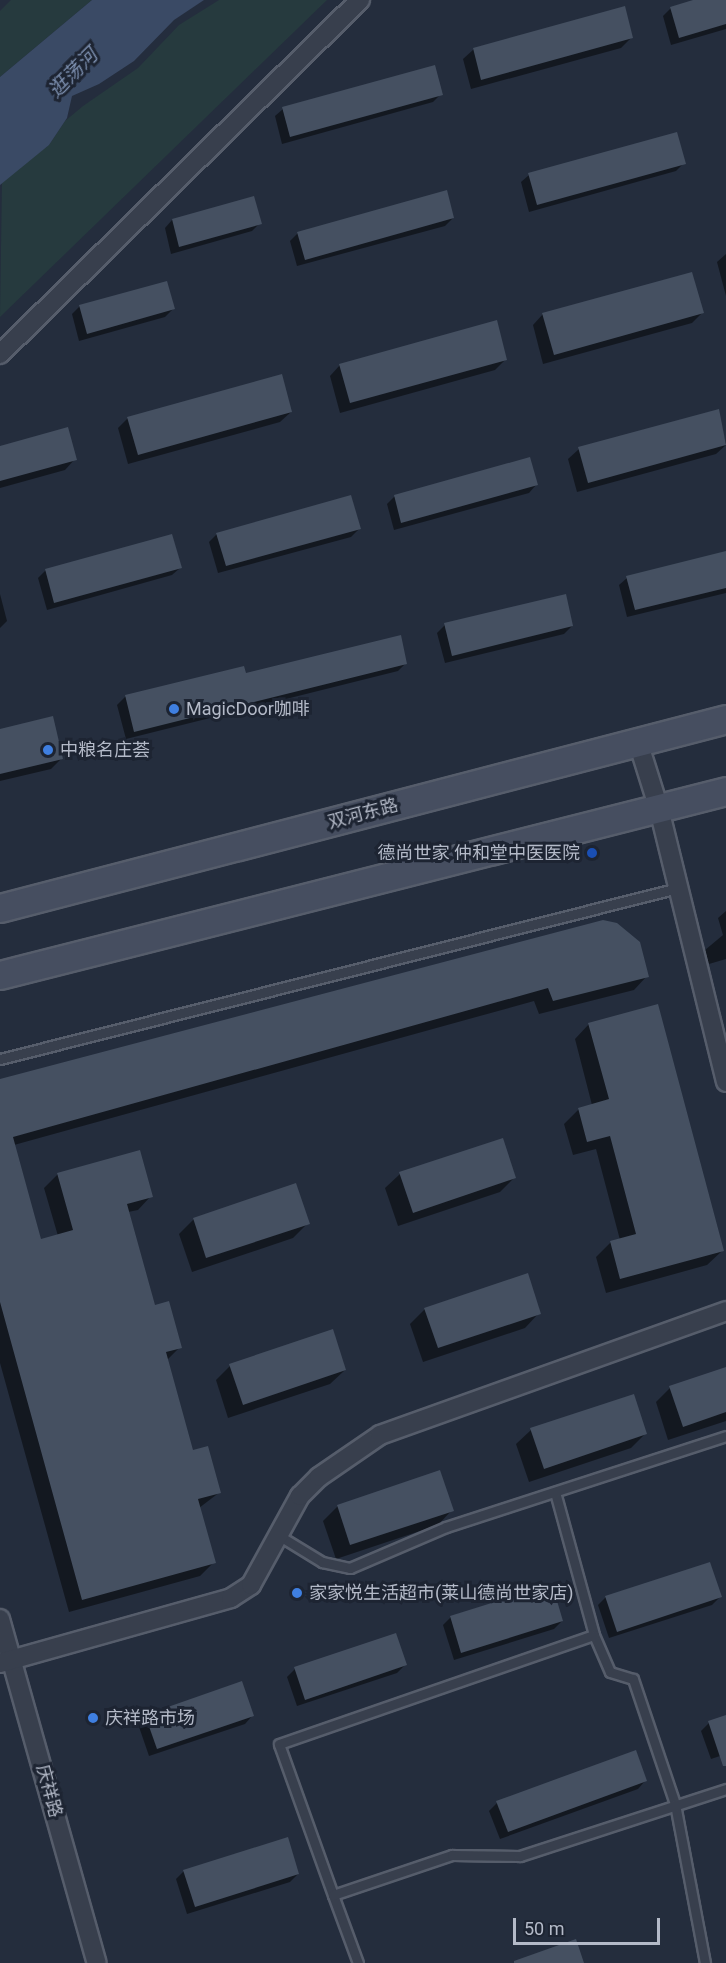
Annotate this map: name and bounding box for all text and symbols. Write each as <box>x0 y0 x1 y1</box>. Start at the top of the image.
water label: 逛荡河 <box>43 43 103 103</box>
place label: MagicDoor咖啡 <box>186 698 310 720</box>
marker: MagicDoor咖啡 <box>167 702 181 716</box>
place label: 中粮名庄荟 <box>60 739 150 761</box>
marker: 中粮名庄荟 <box>41 743 55 757</box>
street label: 双河东路 <box>325 794 401 834</box>
place label: 德尚世家 仲和堂中医医院 <box>378 842 580 864</box>
marker: 德尚世家 仲和堂中医医院 <box>585 846 599 860</box>
place label: 家家悦生活超市(莱山德尚世家店) <box>309 1582 573 1604</box>
marker: 家家悦生活超市(莱山德尚世家店) <box>290 1586 304 1600</box>
place label: 庆祥路市场 <box>105 1707 195 1729</box>
marker: 庆祥路市场 <box>86 1711 100 1725</box>
street label: 庆祥路 <box>32 1762 66 1820</box>
scale bar <box>516 1906 663 1944</box>
text: 50 m <box>524 1918 564 1939</box>

